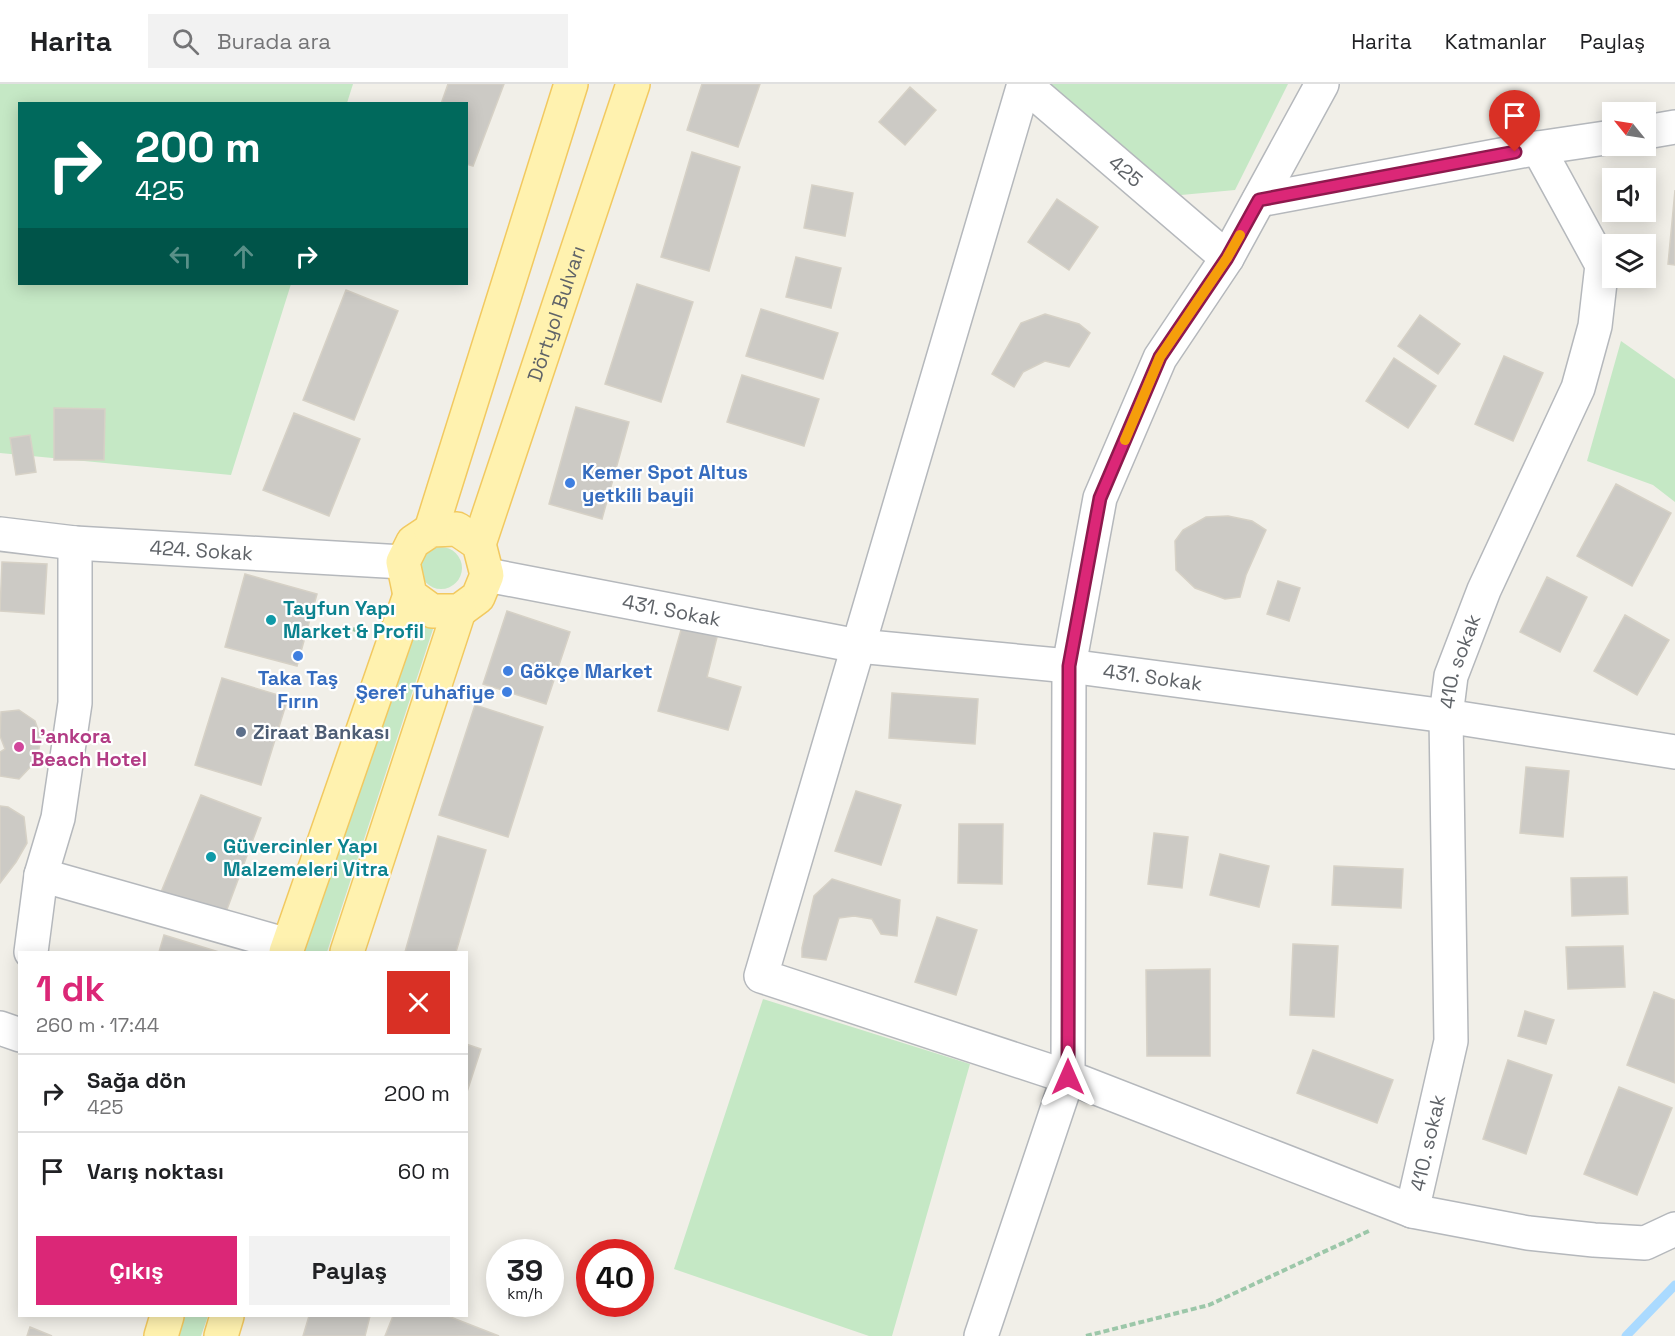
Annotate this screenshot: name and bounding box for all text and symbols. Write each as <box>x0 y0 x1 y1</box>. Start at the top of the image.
search box <box>148 14 568 68</box>
text: Harita <box>30 23 112 59</box>
icon: search <box>169 25 202 58</box>
text: Burada ara <box>217 27 331 55</box>
text: Harita <box>1351 28 1412 55</box>
text: Katmanlar <box>1445 28 1547 55</box>
text: Paylaş <box>1580 28 1645 55</box>
pin <box>1489 90 1540 152</box>
icon: arrive <box>1498 99 1531 132</box>
north arrow <box>1602 102 1656 156</box>
map controls <box>1602 102 1656 288</box>
text: 200 m <box>135 121 261 174</box>
icon: right <box>36 126 114 204</box>
street label: 425 <box>1103 149 1148 193</box>
button: sound <box>1602 168 1656 222</box>
text: 425 <box>135 173 184 208</box>
button: layers <box>1602 234 1656 288</box>
icon: left <box>164 240 197 273</box>
icon: ahead <box>227 240 260 273</box>
icon: right <box>290 240 323 273</box>
street label: Dörtyol Bulvarı <box>521 242 591 385</box>
place label: Kemer Spot Altus yetkili bayii <box>582 459 748 508</box>
marker: Kemer Spot Altus yetkili bayii <box>563 476 577 490</box>
street label: 424. Sokak <box>149 534 254 566</box>
street label: 431. Sokak <box>620 588 723 633</box>
place label: Tayfun Yapı Market & Profil <box>283 595 424 644</box>
street label: 410. sokak <box>1434 610 1487 710</box>
marker: Tayfun Yapı Market & Profil <box>264 613 278 627</box>
marker: Taka Taş Fırın <box>291 649 305 663</box>
place label: Gökçe Market <box>520 658 653 684</box>
street label: 431. Sokak <box>1101 658 1204 697</box>
marker: Gökçe Market <box>501 664 515 678</box>
place label: Taka Taş Fırın <box>258 665 338 714</box>
place label: Şeref Tuhafiye <box>356 679 495 705</box>
marker: Şeref Tuhafiye <box>500 685 514 699</box>
place label: Ziraat Bankası <box>253 719 390 745</box>
place label: L'ankora Beach Hotel <box>31 723 147 772</box>
marker: Ziraat Bankası <box>234 725 248 739</box>
marker: L'ankora Beach Hotel <box>12 740 26 754</box>
place label: Güvercinler Yapı Malzemeleri Vitra <box>223 833 389 882</box>
marker: Güvercinler Yapı Malzemeleri Vitra <box>204 850 218 864</box>
text: 1 dk <box>36 966 105 1012</box>
button: close <box>387 971 450 1034</box>
text: 260 m · 17:44 <box>36 1012 159 1038</box>
position arrow <box>1036 1045 1100 1109</box>
text: Sağa dön <box>87 1066 186 1094</box>
icon: right <box>36 1077 69 1110</box>
text: 200 m <box>384 1079 450 1107</box>
street label: 410. sokak <box>1404 1092 1451 1194</box>
text: 425 <box>87 1094 124 1120</box>
icon: arrive <box>36 1155 69 1188</box>
text: Varış noktası <box>87 1157 224 1185</box>
text: 60 m <box>398 1157 450 1185</box>
button: Çıkış <box>36 1236 237 1305</box>
button: Paylaş <box>249 1236 450 1305</box>
speed limit sign: 40 <box>576 1239 654 1317</box>
text: 39 <box>507 1251 543 1290</box>
text: km/h <box>507 1284 543 1303</box>

